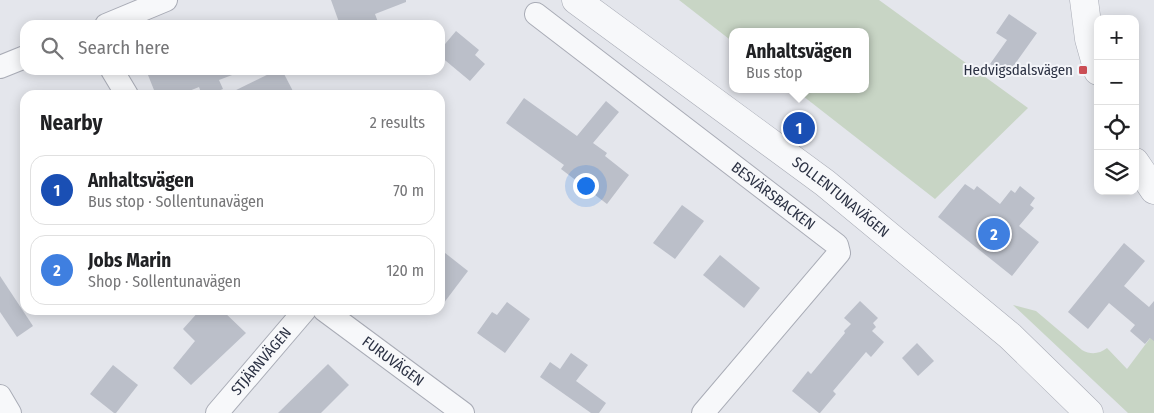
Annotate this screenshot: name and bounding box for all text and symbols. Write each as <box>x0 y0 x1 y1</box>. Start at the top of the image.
map controls <box>1094 15 1139 195</box>
button: + <box>1094 15 1139 60</box>
search box <box>20 20 445 75</box>
popup <box>729 28 869 93</box>
icon: search <box>38 34 66 62</box>
text: Search here <box>78 36 170 59</box>
text: Anhaltsvägen <box>746 40 852 63</box>
button: − <box>1094 60 1139 105</box>
place label: Hedvigsdalsvägen <box>963 61 1073 79</box>
text: Bus stop <box>746 63 803 82</box>
marker: Hedvigsdalsvägen <box>1077 64 1089 76</box>
button: locate <box>1094 105 1139 150</box>
pin: 1 <box>783 109 815 147</box>
text: Nearby <box>40 110 102 136</box>
text: 2 results <box>370 113 425 132</box>
button: layers <box>1094 150 1139 195</box>
street label: SOLLENTUNAVÄGEN <box>789 153 893 241</box>
street label: BESVÄRSBACKEN <box>728 158 819 234</box>
text: Anhaltsvägen <box>88 169 194 192</box>
your location <box>573 173 599 199</box>
text: 1 <box>54 181 60 200</box>
text: 70 m <box>393 181 424 200</box>
text: Bus stop · Sollentunavägen <box>88 192 264 211</box>
pin: 2 <box>978 215 1010 253</box>
text: Jobs Marin <box>88 249 171 272</box>
text: 2 <box>53 261 61 280</box>
text: 120 m <box>386 261 424 280</box>
text: Shop · Sollentunavägen <box>88 272 241 291</box>
street label: STJÄRNVÄGEN <box>227 324 295 399</box>
street label: FURUVÄGEN <box>359 332 427 390</box>

